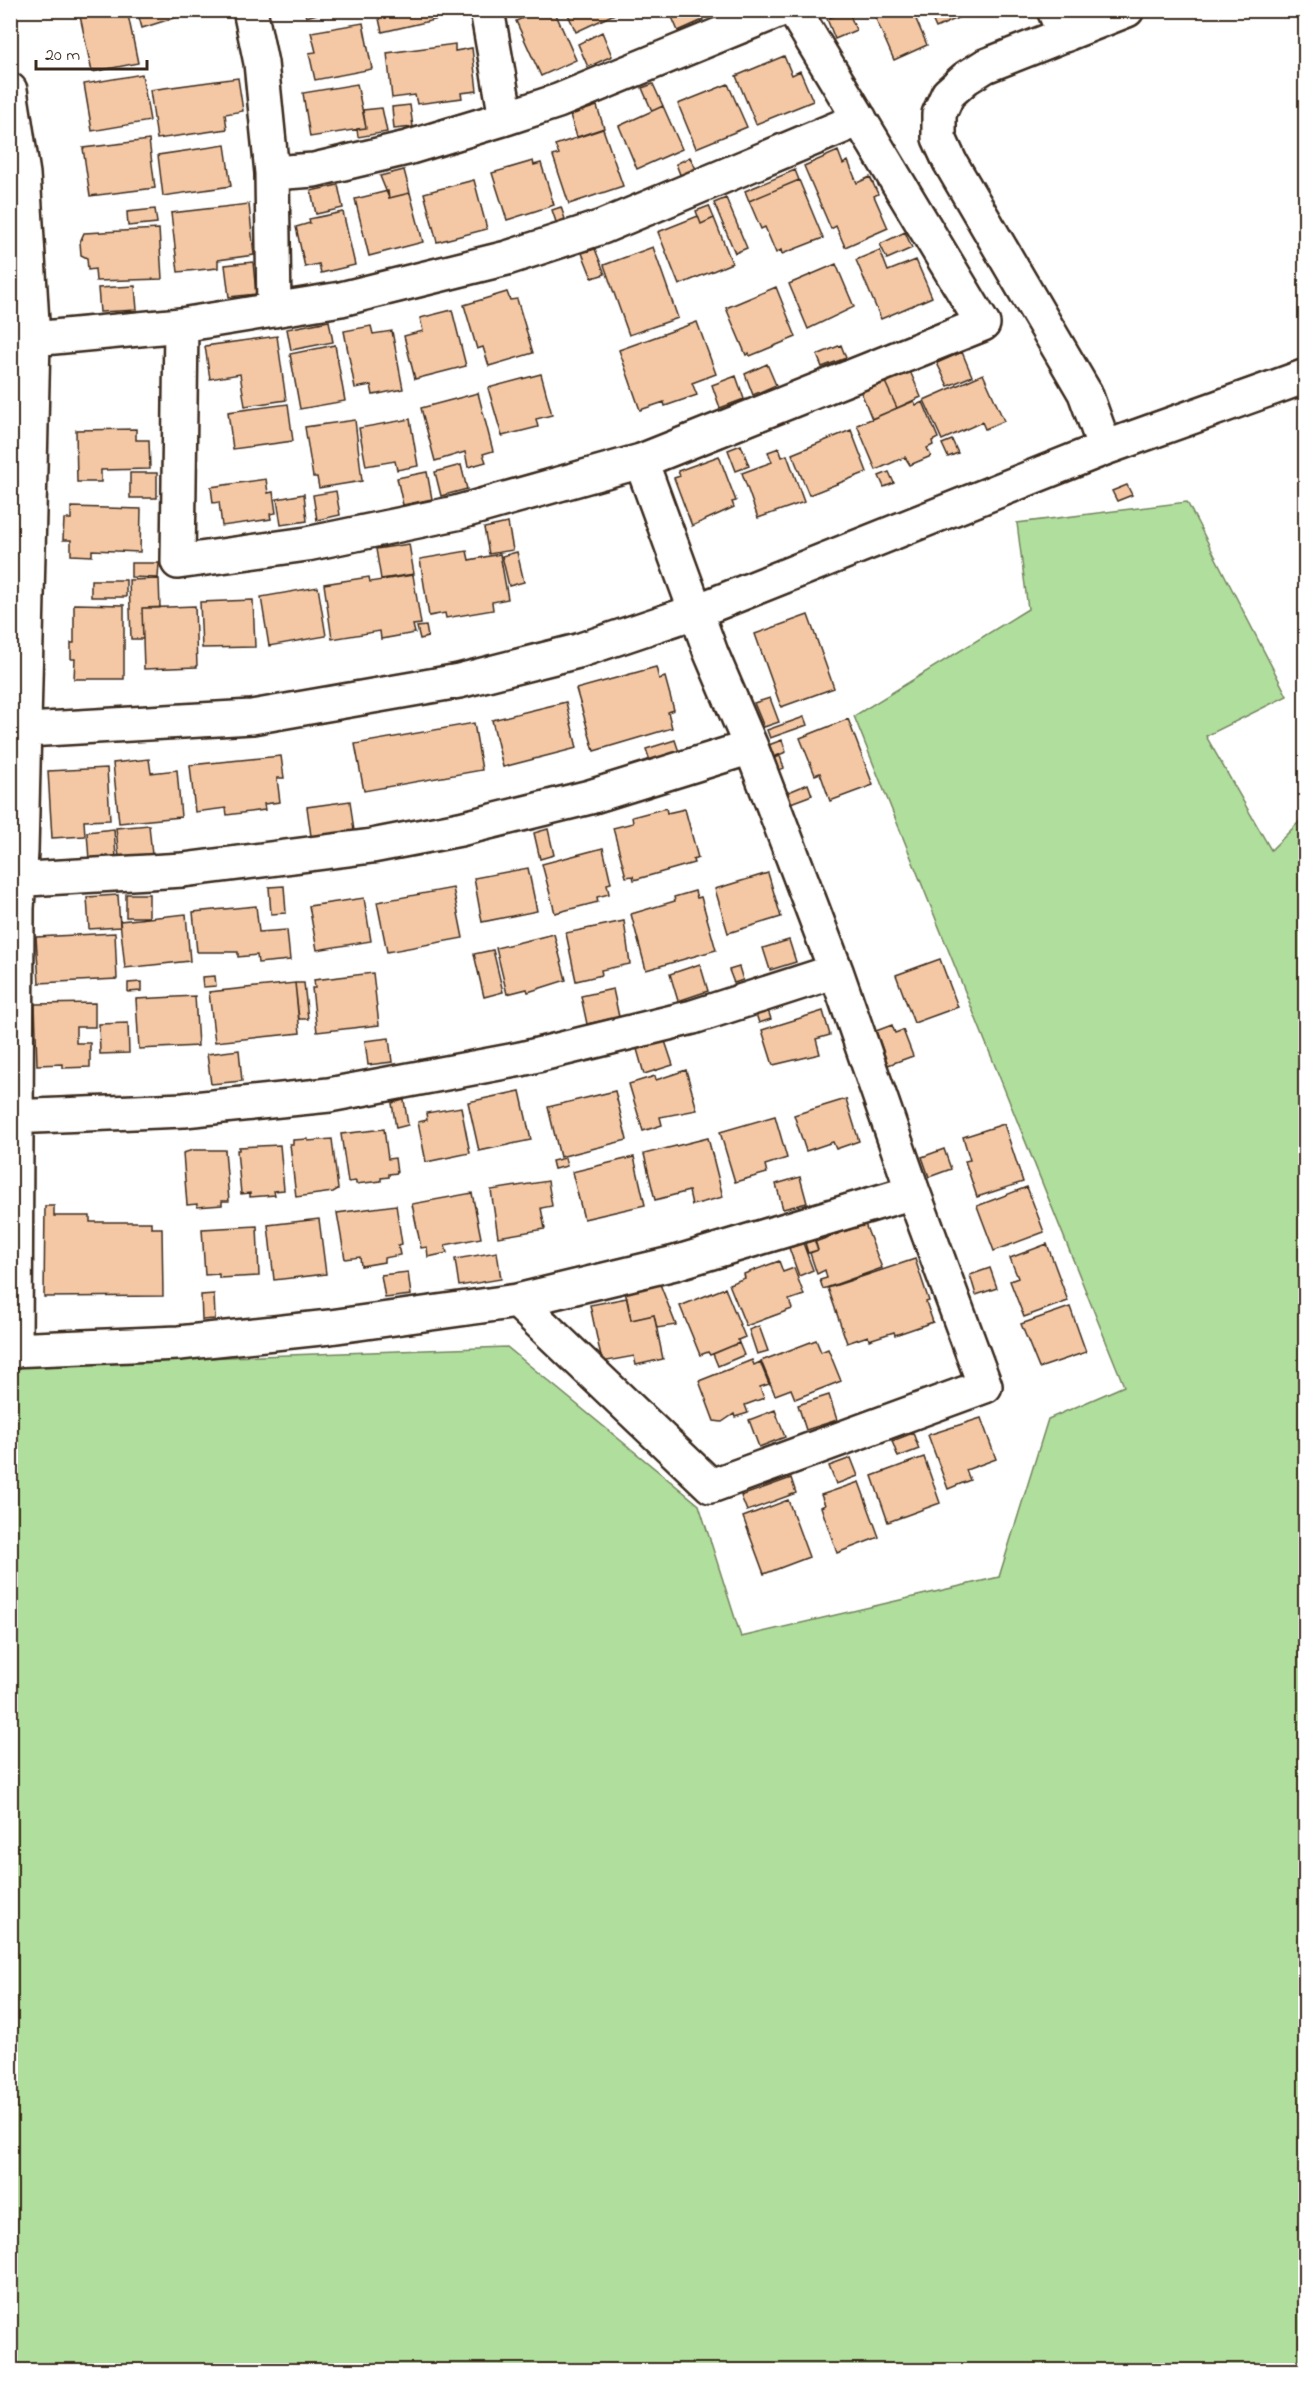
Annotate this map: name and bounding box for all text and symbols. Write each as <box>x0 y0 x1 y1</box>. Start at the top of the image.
scale bar <box>36 33 147 71</box>
text: 20 m <box>45 43 80 69</box>

